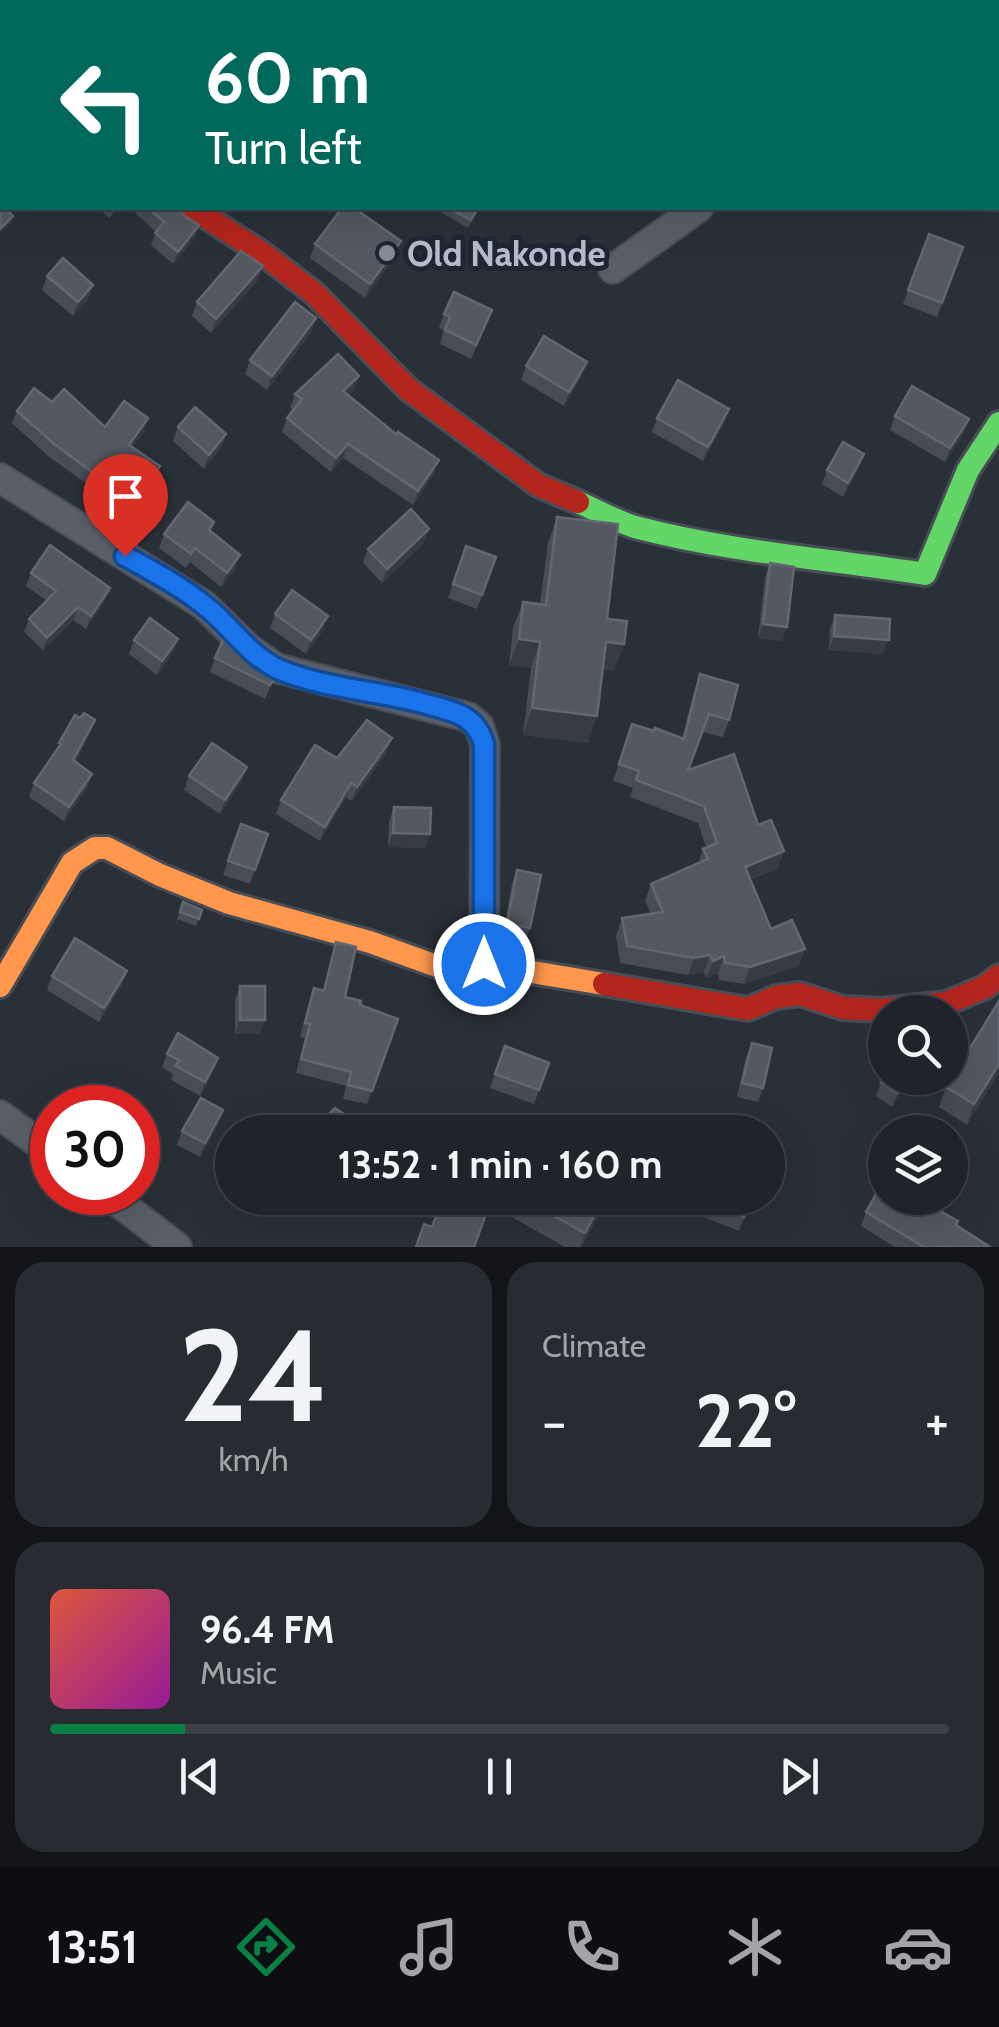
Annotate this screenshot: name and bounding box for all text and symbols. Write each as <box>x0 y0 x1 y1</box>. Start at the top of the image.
text: 60 m <box>205 35 370 121</box>
icon: left <box>40 40 170 170</box>
text: Turn left <box>205 121 362 175</box>
place label: Old Nakonde <box>407 232 606 275</box>
marker: Old Nakonde <box>376 242 398 264</box>
pin <box>83 454 168 557</box>
icon: arrive <box>98 469 153 524</box>
position arrow <box>432 912 536 1016</box>
map controls <box>868 995 968 1215</box>
button: search <box>868 995 968 1095</box>
speed limit sign: 30 <box>30 1085 160 1215</box>
button: layers <box>868 1115 968 1215</box>
text: 13:52 · 1 min · 160 m <box>338 1141 662 1188</box>
text: 24 <box>179 1296 328 1454</box>
text: Climate <box>542 1326 646 1365</box>
text: 22° <box>695 1375 796 1466</box>
text: − <box>542 1388 566 1455</box>
text: + <box>925 1388 949 1455</box>
text: km/h <box>218 1440 289 1479</box>
text: 96.4 FM <box>200 1606 334 1653</box>
text: Music <box>200 1653 277 1692</box>
icon: previous <box>172 1749 227 1804</box>
icon: pause <box>472 1749 527 1804</box>
icon: next <box>772 1749 827 1804</box>
icon: directions <box>231 1912 301 1982</box>
icon: music <box>394 1912 464 1982</box>
icon: phone <box>557 1912 627 1982</box>
icon: climate <box>720 1912 790 1982</box>
icon: car <box>883 1912 953 1982</box>
text: 13:51 <box>46 1920 138 1974</box>

